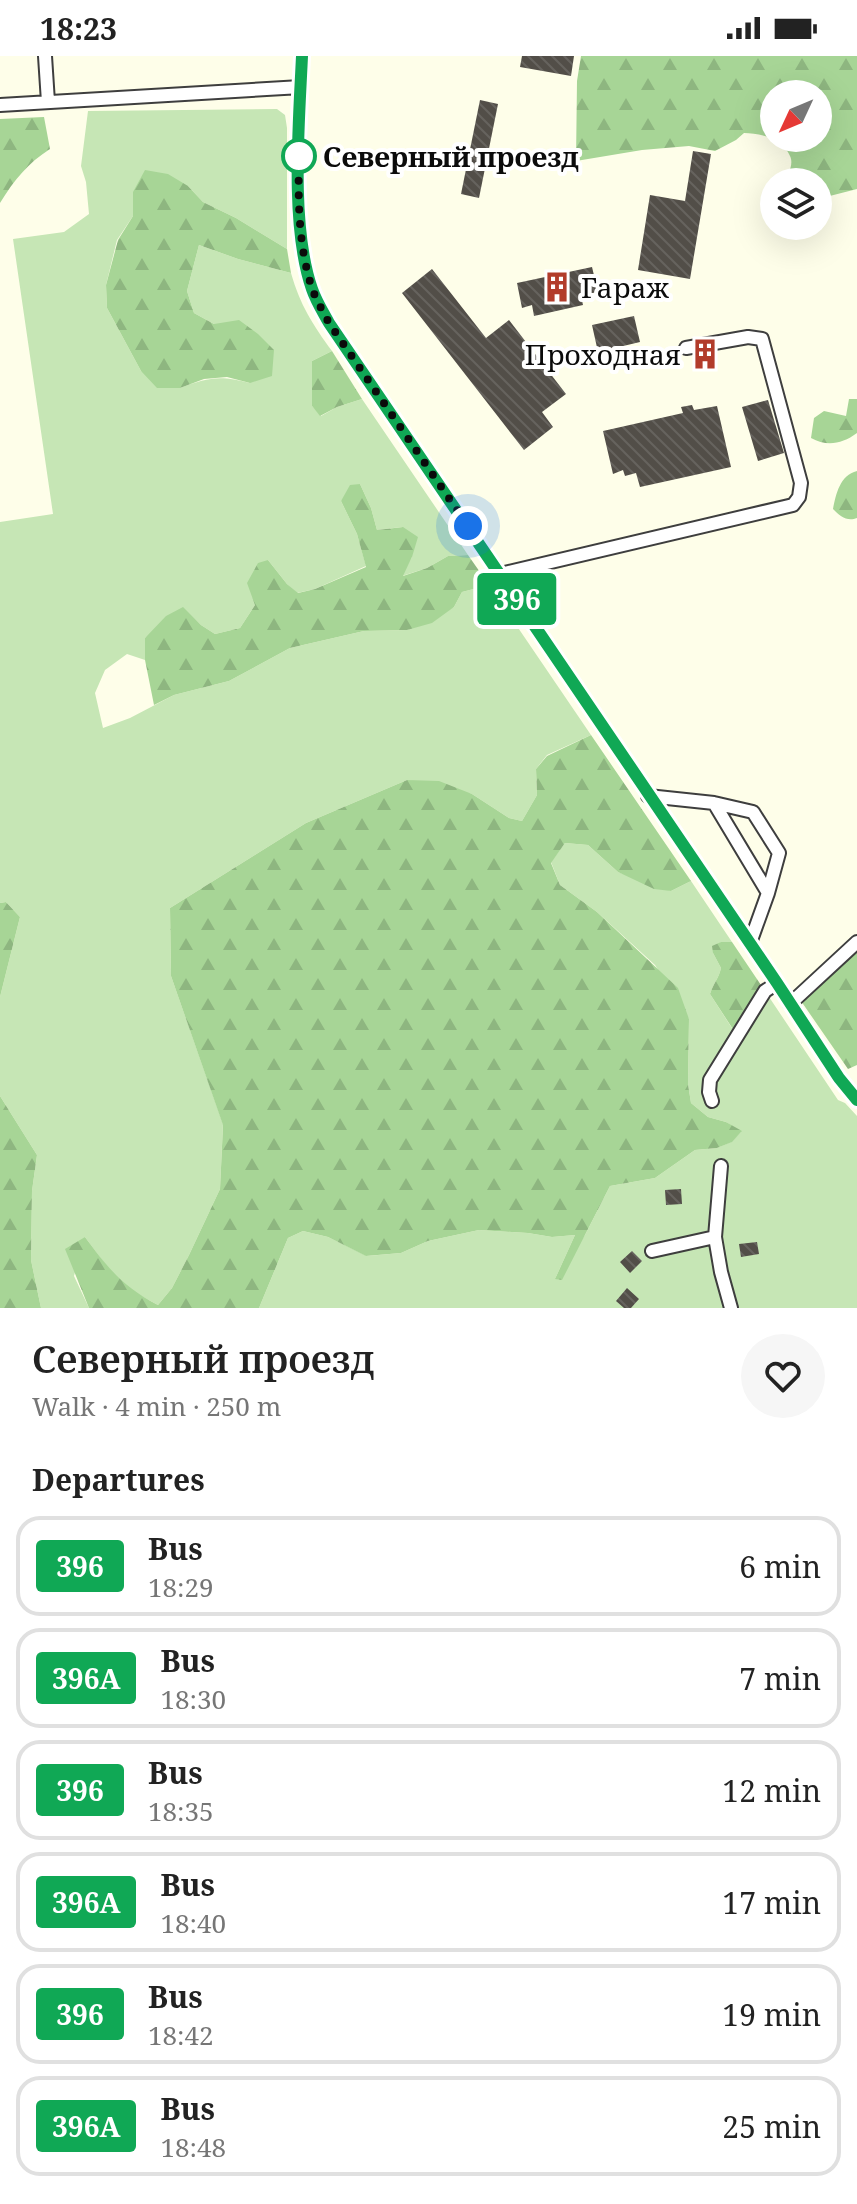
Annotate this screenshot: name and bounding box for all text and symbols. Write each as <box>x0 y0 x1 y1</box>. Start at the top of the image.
text: 18:23 <box>40 8 117 49</box>
north arrow <box>760 80 832 152</box>
map controls <box>760 80 832 240</box>
place label: Северный проезд <box>323 137 579 175</box>
marker: Северный проезд <box>282 139 316 173</box>
button: layers <box>760 168 832 240</box>
place label: Гараж <box>581 268 670 306</box>
building icon: Гараж <box>540 270 574 304</box>
place label: Проходная <box>525 335 681 373</box>
building icon: Проходная <box>688 337 722 371</box>
your location <box>448 506 488 546</box>
line badge: 396 <box>471 573 563 625</box>
text: 396 <box>493 580 541 618</box>
text: Северный проезд <box>32 1332 374 1384</box>
button: heart <box>741 1334 825 1418</box>
text: Walk · 4 min · 250 m <box>32 1388 281 1424</box>
text: Departures <box>32 1459 205 1500</box>
text: Bus <box>148 1528 203 1569</box>
text: 6 min <box>739 1546 821 1587</box>
text: 396 <box>56 1547 104 1585</box>
text: 18:29 <box>148 1569 214 1605</box>
text: Bus <box>160 1640 215 1681</box>
text: 7 min <box>739 1658 821 1699</box>
text: 396А <box>52 1659 120 1697</box>
text: 18:30 <box>160 1681 226 1717</box>
text: Bus <box>148 1752 203 1793</box>
text: 12 min <box>722 1770 821 1811</box>
text: 396 <box>56 1771 104 1809</box>
text: 18:35 <box>148 1793 214 1829</box>
text: Bus <box>160 1864 215 1905</box>
text: 17 min <box>722 1882 821 1923</box>
text: 396А <box>52 1883 120 1921</box>
text: 18:40 <box>160 1905 226 1941</box>
text: Bus <box>148 1976 203 2017</box>
text: 19 min <box>722 1994 821 2035</box>
text: 396 <box>56 1995 104 2033</box>
text: 18:42 <box>148 2017 214 2053</box>
text: Bus <box>160 2088 215 2129</box>
text: 25 min <box>722 2106 821 2147</box>
text: 396А <box>52 2107 120 2145</box>
text: 18:48 <box>160 2129 226 2165</box>

